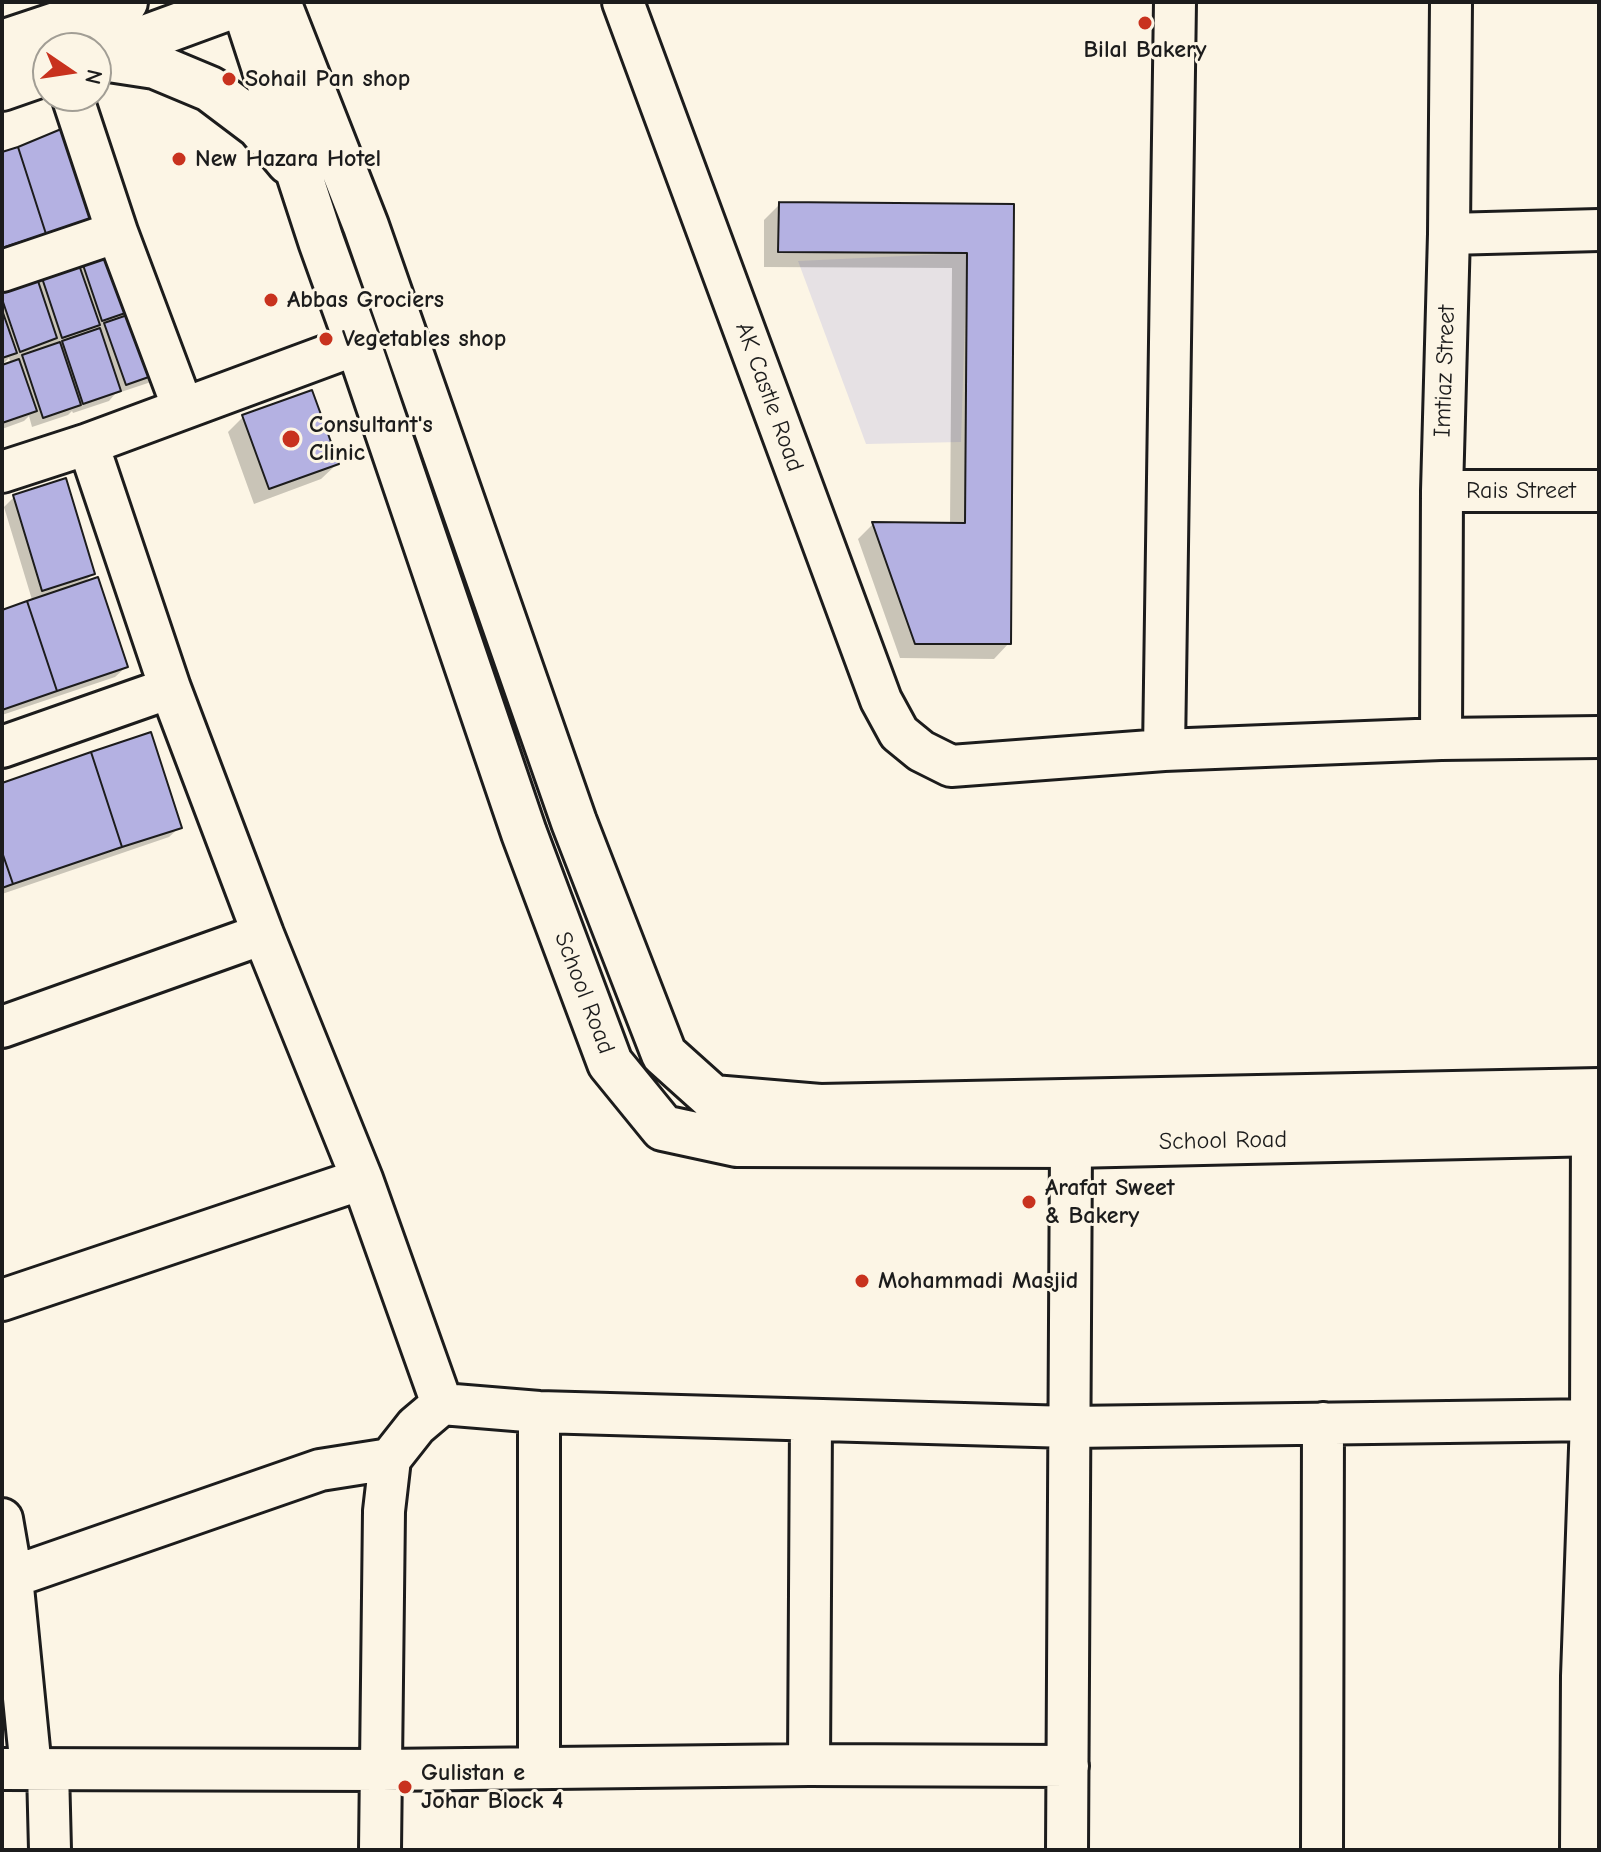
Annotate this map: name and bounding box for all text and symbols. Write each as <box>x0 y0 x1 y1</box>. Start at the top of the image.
marker: Bilal Bakery <box>1136 14 1154 32</box>
north arrow <box>32 32 112 112</box>
place label: Bilal Bakery <box>1083 36 1207 64</box>
place label: Sohail Pan shop <box>245 65 410 93</box>
text: N <box>79 67 108 87</box>
marker: Sohail Pan shop <box>220 70 238 88</box>
place label: New Hazara Hotel <box>195 145 381 173</box>
marker: New Hazara Hotel <box>170 150 188 168</box>
place label: Abbas Grociers <box>287 286 444 314</box>
marker: Abbas Grociers <box>262 291 280 309</box>
street label: Imtiaz Street <box>1428 304 1462 438</box>
street label: AK Castle Road <box>729 319 809 475</box>
place label: Vegetables shop <box>342 325 506 353</box>
marker: Vegetables shop <box>317 330 335 348</box>
place label: Consultant's Clinic <box>309 411 433 467</box>
marker: Consultant's Clinic <box>280 428 302 450</box>
street label: Rais Street <box>1466 477 1576 505</box>
street label: School Road <box>548 928 620 1058</box>
street label: School Road <box>1159 1125 1287 1157</box>
place label: Arafat Sweet & Bakery <box>1045 1174 1175 1230</box>
marker: Arafat Sweet & Bakery <box>1020 1193 1038 1211</box>
place label: Mohammadi Masjid <box>878 1267 1078 1295</box>
marker: Mohammadi Masjid <box>853 1272 871 1290</box>
place label: Gulistan e Johar Block 4 <box>421 1759 563 1815</box>
marker: Gulistan e Johar Block 4 <box>396 1778 414 1796</box>

